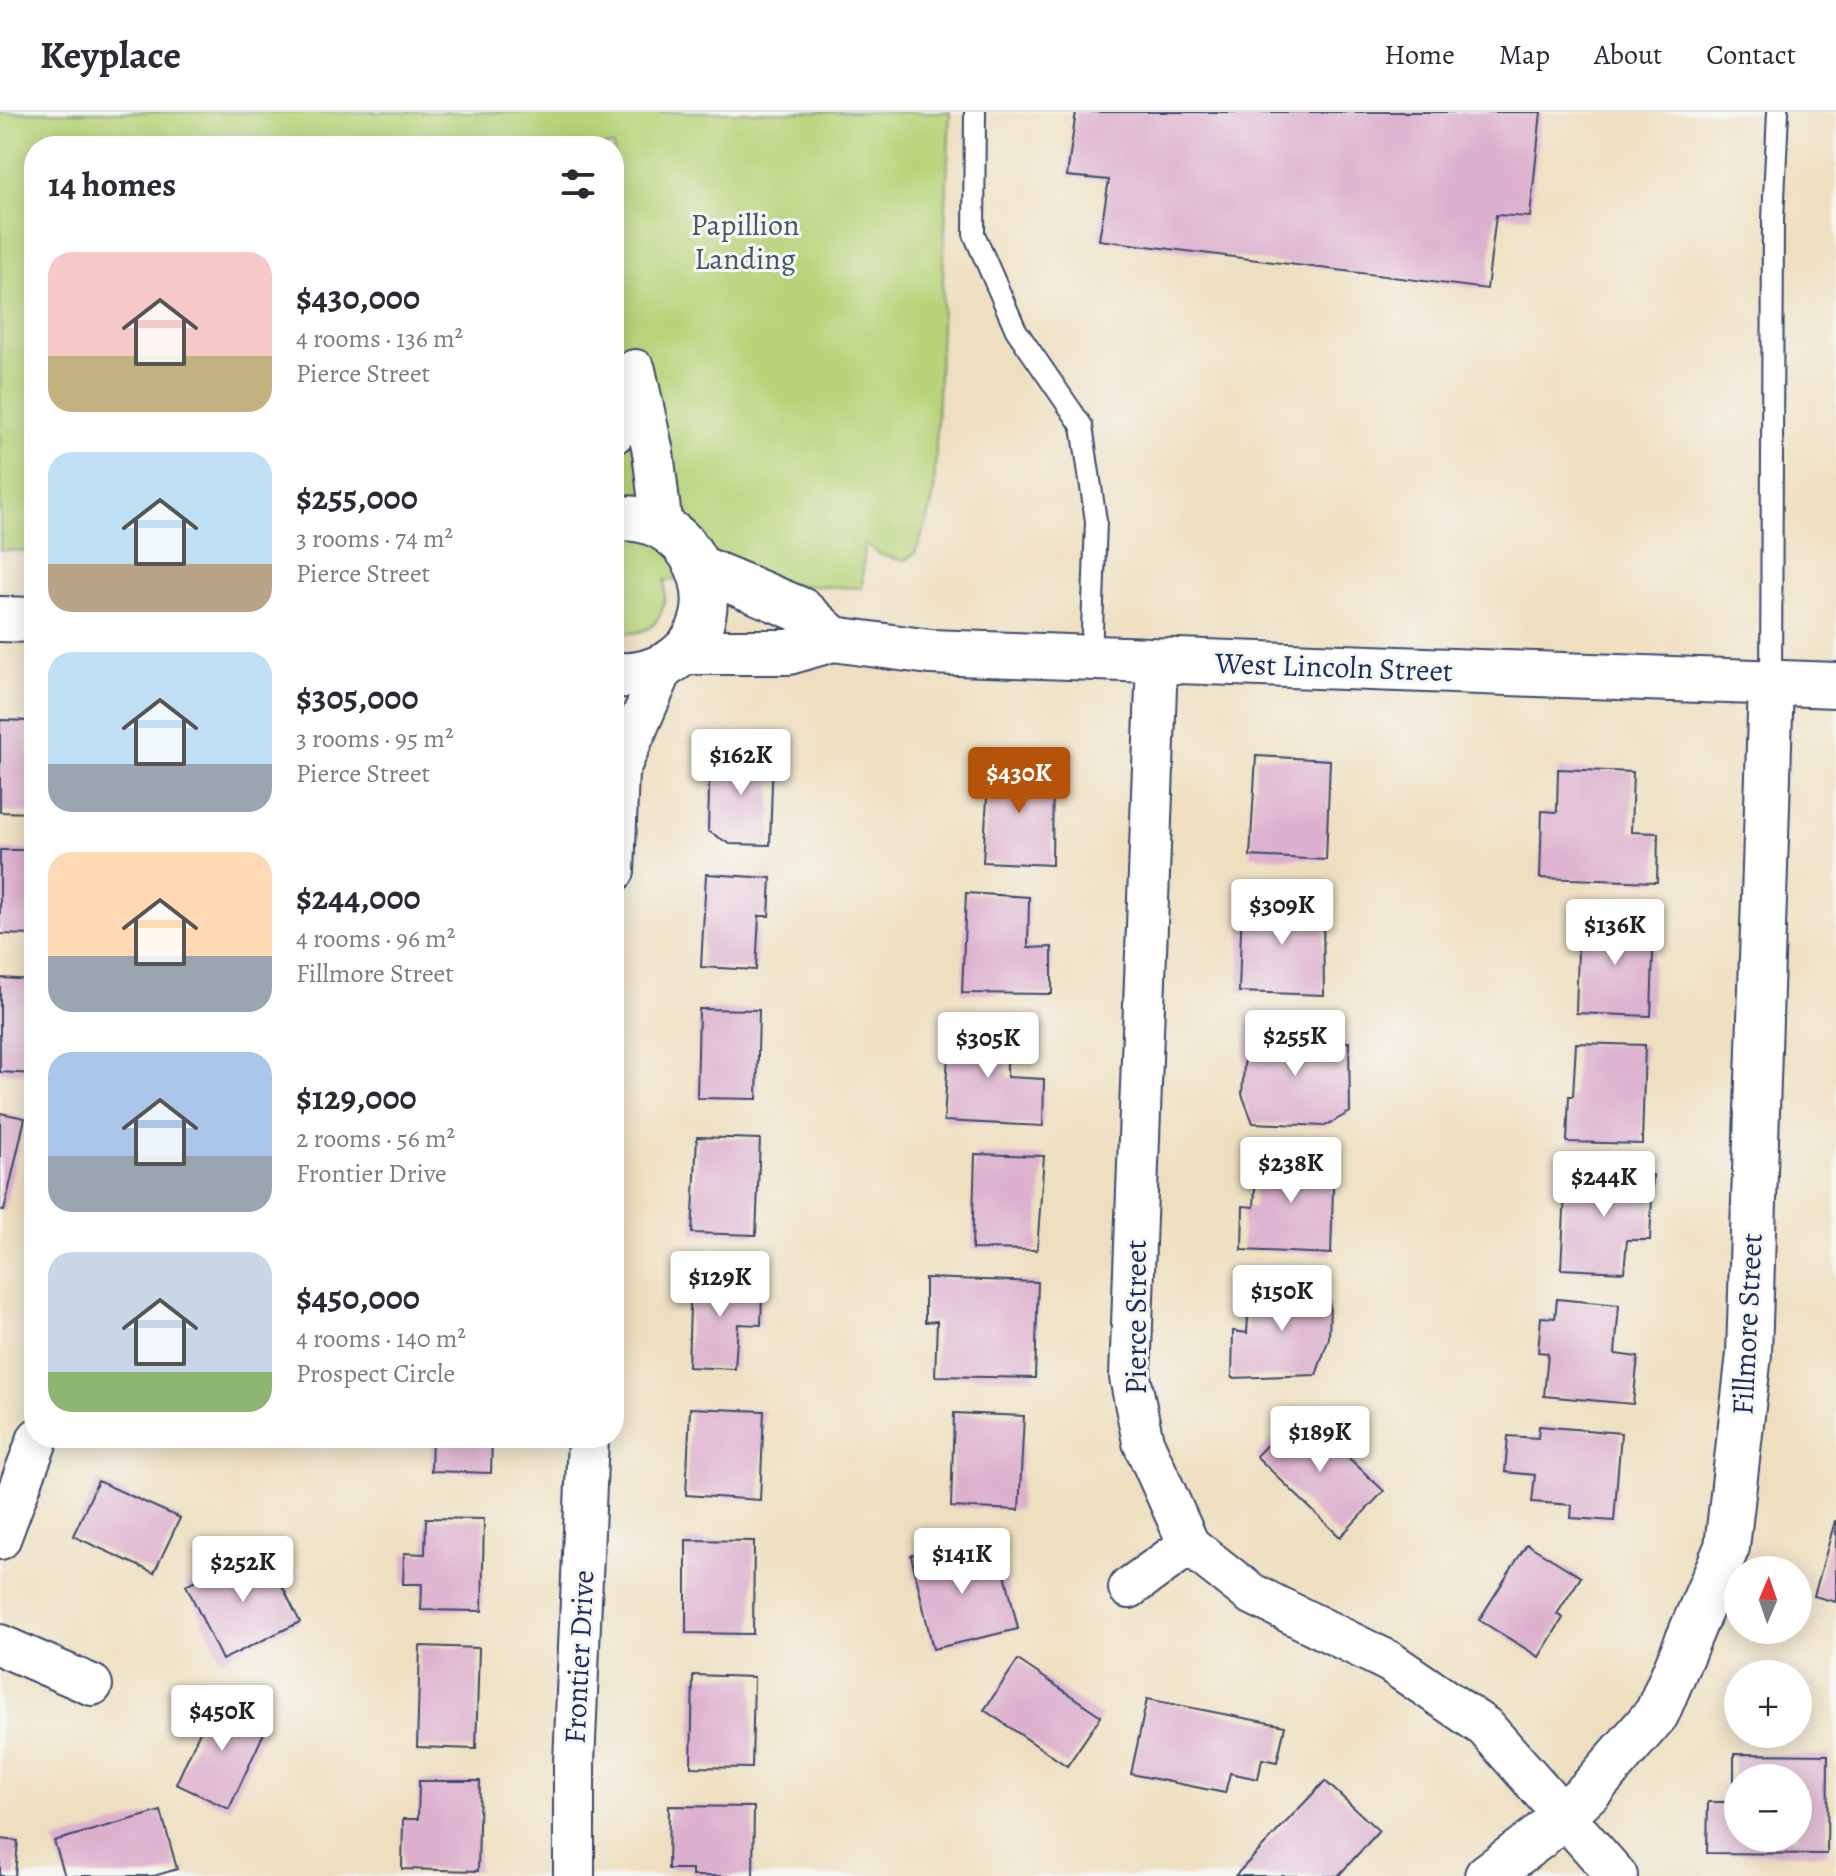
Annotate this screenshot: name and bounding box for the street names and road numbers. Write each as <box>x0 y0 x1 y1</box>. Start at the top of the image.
street label: West Lincoln Street <box>1213 643 1454 691</box>
street label: Fillmore Street <box>1722 1232 1772 1416</box>
street label: Pierce Street <box>1116 1240 1156 1394</box>
street label: Frontier Drive <box>554 1569 604 1745</box>

